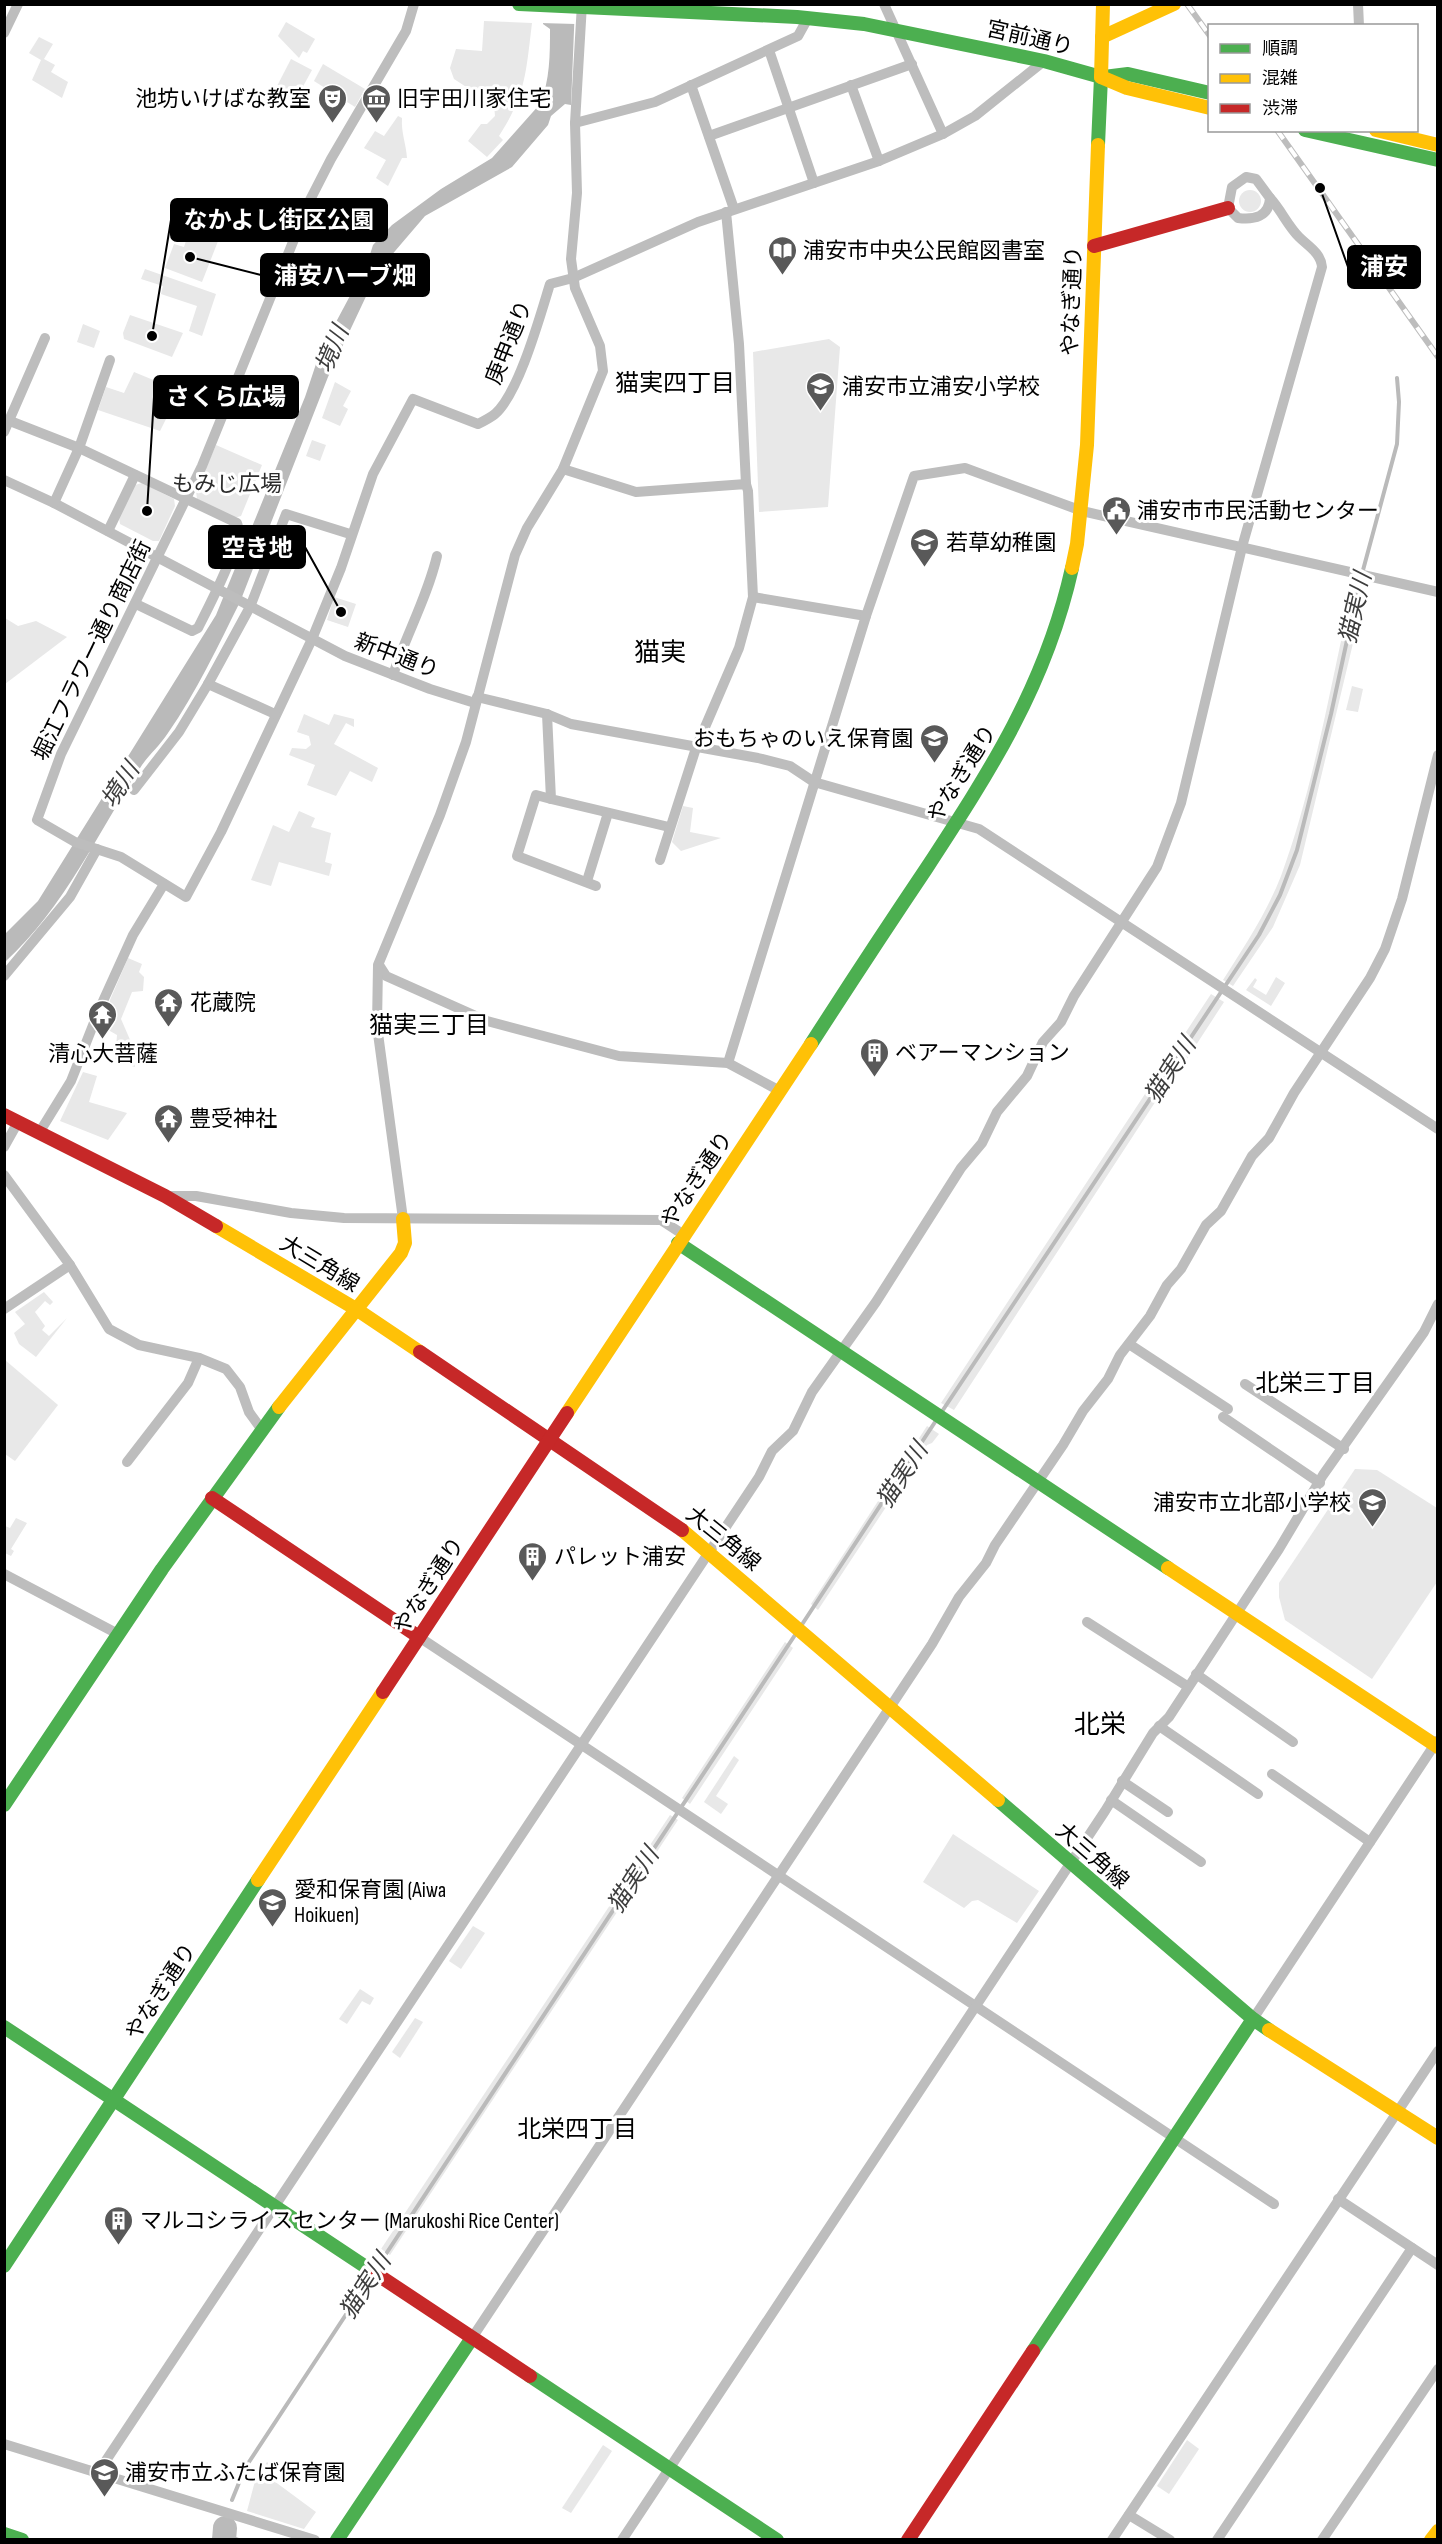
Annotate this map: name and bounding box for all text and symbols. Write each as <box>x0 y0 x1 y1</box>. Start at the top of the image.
street label: 宮前通り <box>984 15 1076 62</box>
legend <box>1208 24 1418 132</box>
text: 順調 <box>1262 38 1298 59</box>
text: 混雑 <box>1262 68 1298 89</box>
theatre icon: 池坊いけばな教室 <box>316 82 348 124</box>
museum icon: 旧宇田川家住宅 <box>360 82 392 124</box>
place label: 池坊いけばな教室 <box>135 86 311 113</box>
place label: 旧宇田川家住宅 <box>397 86 551 113</box>
text: 渋滞 <box>1262 98 1298 119</box>
callout: なかよし街区公園 <box>171 199 387 241</box>
text: なかよし街区公園 <box>184 206 374 235</box>
library icon: 浦安市中央公民館図書室 <box>766 234 798 276</box>
place label: 浦安市中央公民館図書室 <box>803 238 1045 265</box>
street label: やなぎ通り <box>1057 246 1088 356</box>
callout: 浦安 <box>1348 246 1420 288</box>
text: 浦安 <box>1360 253 1408 282</box>
callout: 浦安ハーブ畑 <box>261 254 429 296</box>
text: 浦安ハーブ畑 <box>274 262 416 291</box>
street label: 庚申通り <box>480 297 538 388</box>
water label: 境川 <box>310 319 356 377</box>
district label: 猫実四丁目 <box>615 369 735 398</box>
school or university icon: 浦安市立浦安小学校 <box>805 370 837 412</box>
place label: 浦安市立浦安小学校 <box>842 374 1040 401</box>
callout: さくら広場 <box>154 376 298 418</box>
text: さくら広場 <box>166 383 286 412</box>
park label: もみじ広場 <box>172 471 282 498</box>
public building icon: 浦安市市民活動センター <box>1100 494 1132 536</box>
place label: 浦安市市民活動センター <box>1137 498 1379 525</box>
callout: 空き地 <box>209 526 305 568</box>
school or university icon: 若草幼稚園 <box>909 526 941 568</box>
place label: 若草幼稚園 <box>946 530 1056 557</box>
text: 空き地 <box>221 534 293 563</box>
street label: 堀江フラワー通り商店街 <box>27 536 158 765</box>
water label: 猫実川 <box>1333 567 1378 646</box>
street label: 新中通り <box>351 628 442 685</box>
district label: 猫実 <box>634 638 686 669</box>
street label: やなぎ通り <box>922 720 1003 828</box>
school or university icon: おもちゃのいえ保育園 <box>918 722 950 764</box>
place label: おもちゃのいえ保育園 <box>693 726 913 753</box>
water label: 境川 <box>95 755 147 813</box>
temple icon: 花蔵院 <box>153 986 185 1028</box>
place label: 花蔵院 <box>190 990 256 1017</box>
temple icon: 清心大菩薩 <box>87 998 119 1040</box>
district label: 猫実三丁目 <box>369 1011 489 1040</box>
water label: 猫実川 <box>1139 1030 1204 1108</box>
building icon: ベアーマンション <box>858 1036 890 1078</box>
place label: ベアーマンション <box>895 1040 1070 1067</box>
place label: 清心大菩薩 <box>48 1041 158 1068</box>
temple icon: 豊受神社 <box>152 1102 184 1144</box>
place label: 豊受神社 <box>189 1106 277 1133</box>
street label: やなぎ通り <box>655 1127 739 1233</box>
street label: 大三角線 <box>275 1230 364 1299</box>
district label: 北栄三丁目 <box>1255 1369 1375 1398</box>
water label: 猫実川 <box>871 1435 936 1513</box>
school or university icon: 浦安市立北部小学校 <box>1356 1486 1388 1528</box>
place label: 浦安市立北部小学校 <box>1153 1490 1351 1517</box>
street label: 大三角線 <box>680 1501 766 1577</box>
street label: やなぎ通り <box>388 1532 471 1639</box>
building icon: パレット浦安 <box>517 1540 549 1582</box>
place label: パレット浦安 <box>554 1544 686 1571</box>
district label: 北栄 <box>1074 1710 1126 1741</box>
street label: 大三角線 <box>1050 1817 1134 1895</box>
water label: 猫実川 <box>602 1840 667 1918</box>
place label: 愛和保育園 (Aiwa Hoikuen) <box>294 1877 446 1929</box>
school or university icon: 愛和保育園 (Aiwa Hoikuen) <box>257 1886 289 1928</box>
street label: やなぎ通り <box>120 1938 203 2045</box>
district label: 北栄四丁目 <box>517 2115 637 2144</box>
building icon: マルコシライスセンター (Marukoshi Rice Center) <box>103 2204 135 2246</box>
place label: マルコシライスセンター (Marukoshi Rice Center) <box>140 2208 559 2235</box>
water label: 猫実川 <box>334 2246 399 2324</box>
school or university icon: 浦安市立ふたば保育園 <box>88 2456 120 2498</box>
place label: 浦安市立ふたば保育園 <box>125 2460 345 2487</box>

